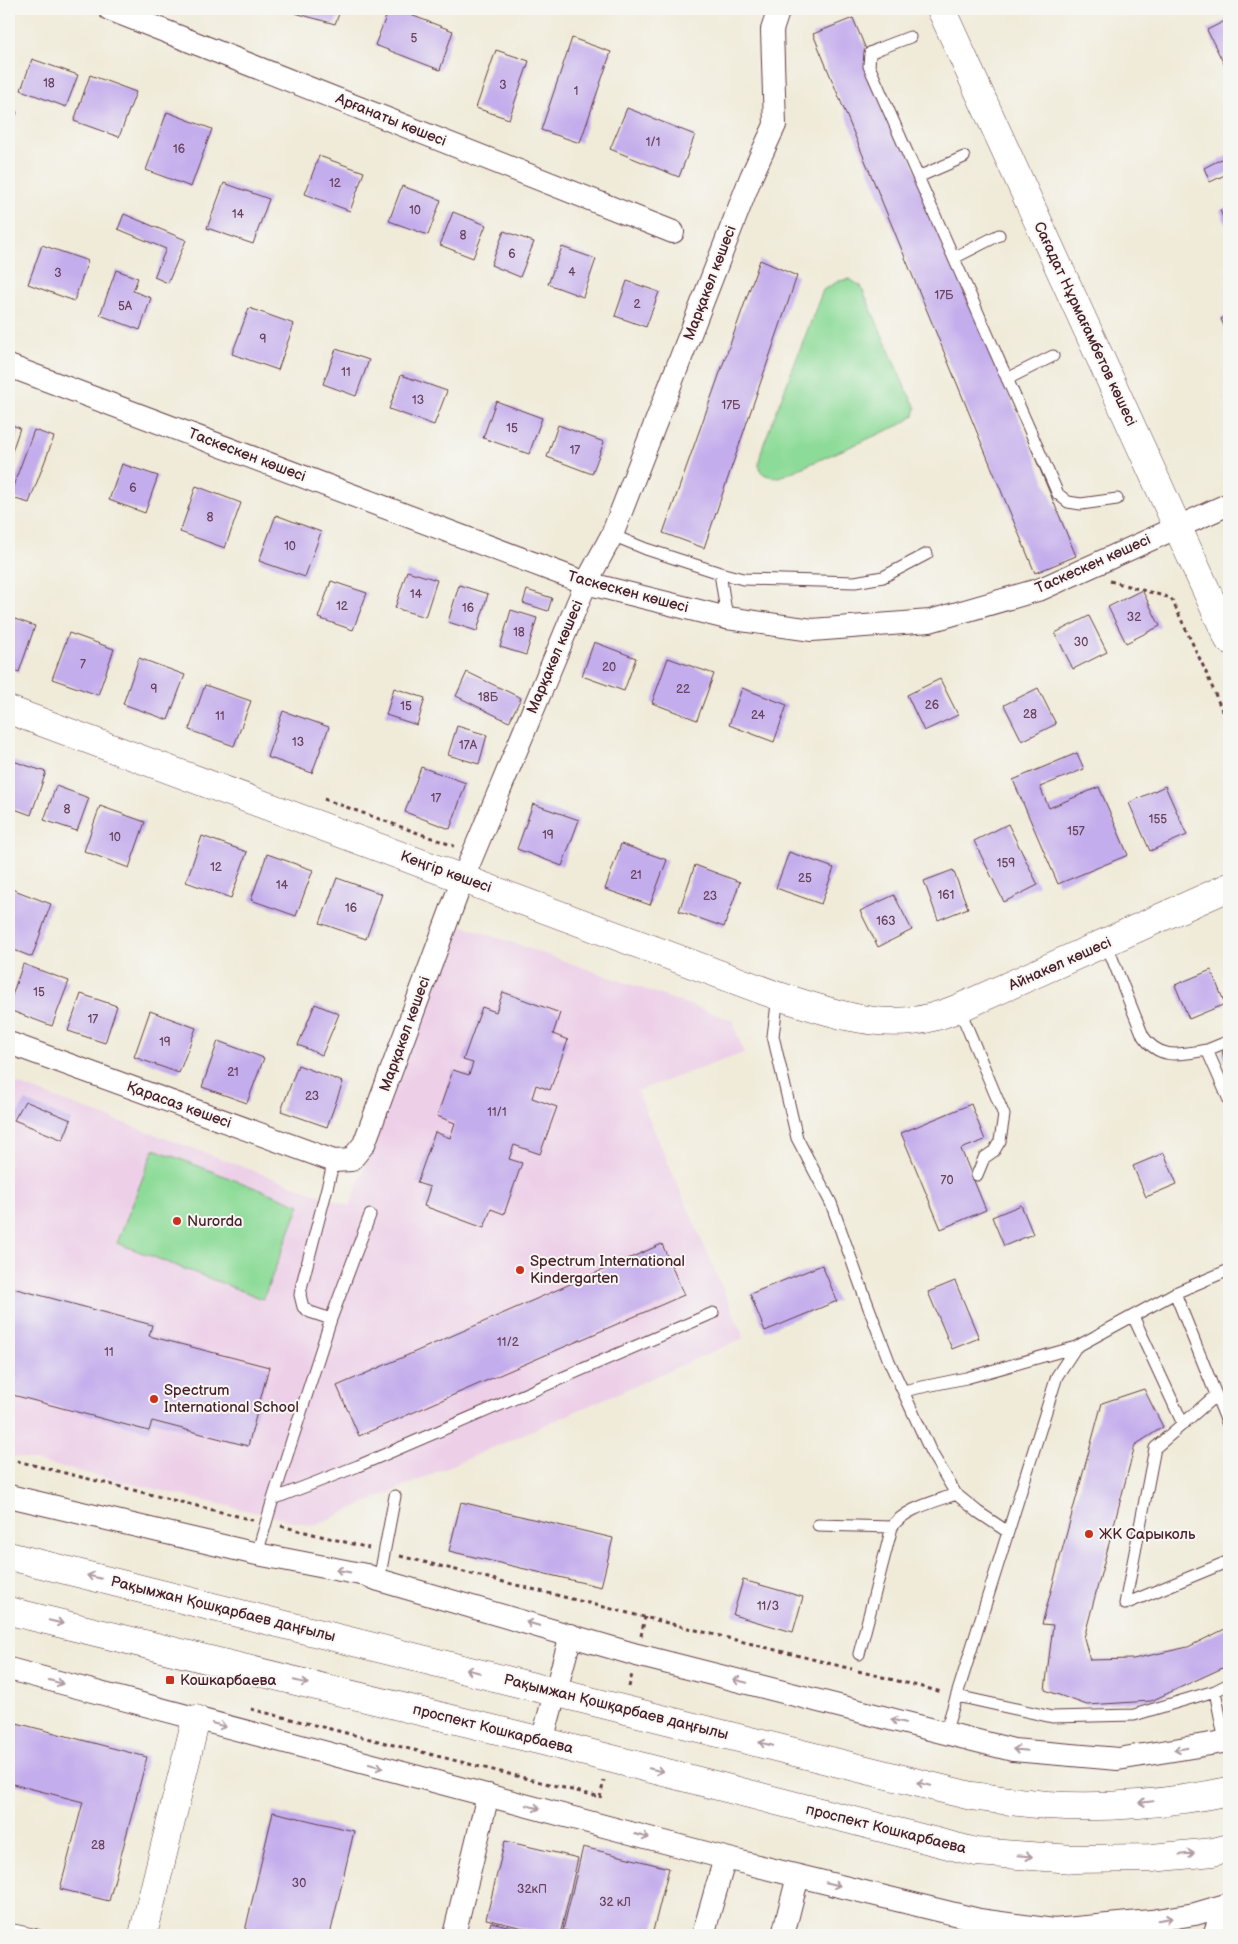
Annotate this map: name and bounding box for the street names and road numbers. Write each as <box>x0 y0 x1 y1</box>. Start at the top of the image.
street label: Арғанаты көшесі <box>332 89 449 151</box>
street label: Сағадат Нұрмағамбетов көшесі <box>1029 219 1141 429</box>
street label: Марқакөл көшесі <box>679 223 741 343</box>
street label: Таскескен көшесі <box>185 424 309 486</box>
street label: Таскескен көшесі <box>1032 530 1154 598</box>
street label: Таскескен көшесі <box>565 567 691 617</box>
street label: Марқакөл көшесі <box>523 597 587 717</box>
street label: Кеңгір көшесі <box>398 847 494 897</box>
street label: Айнакөл көшесі <box>1005 933 1114 996</box>
street label: Марқакөл көшесі <box>375 974 435 1094</box>
street label: Қарасаз көшесі <box>124 1077 234 1133</box>
street label: Рақымжан Қошқарбаев даңғылы <box>109 1572 337 1646</box>
street label: Рақымжан Қошқарбаев даңғылы <box>502 1670 730 1744</box>
street label: проспект Кошкарбаева <box>411 1700 575 1758</box>
street label: проспект Кошкарбаева <box>804 1800 968 1858</box>

